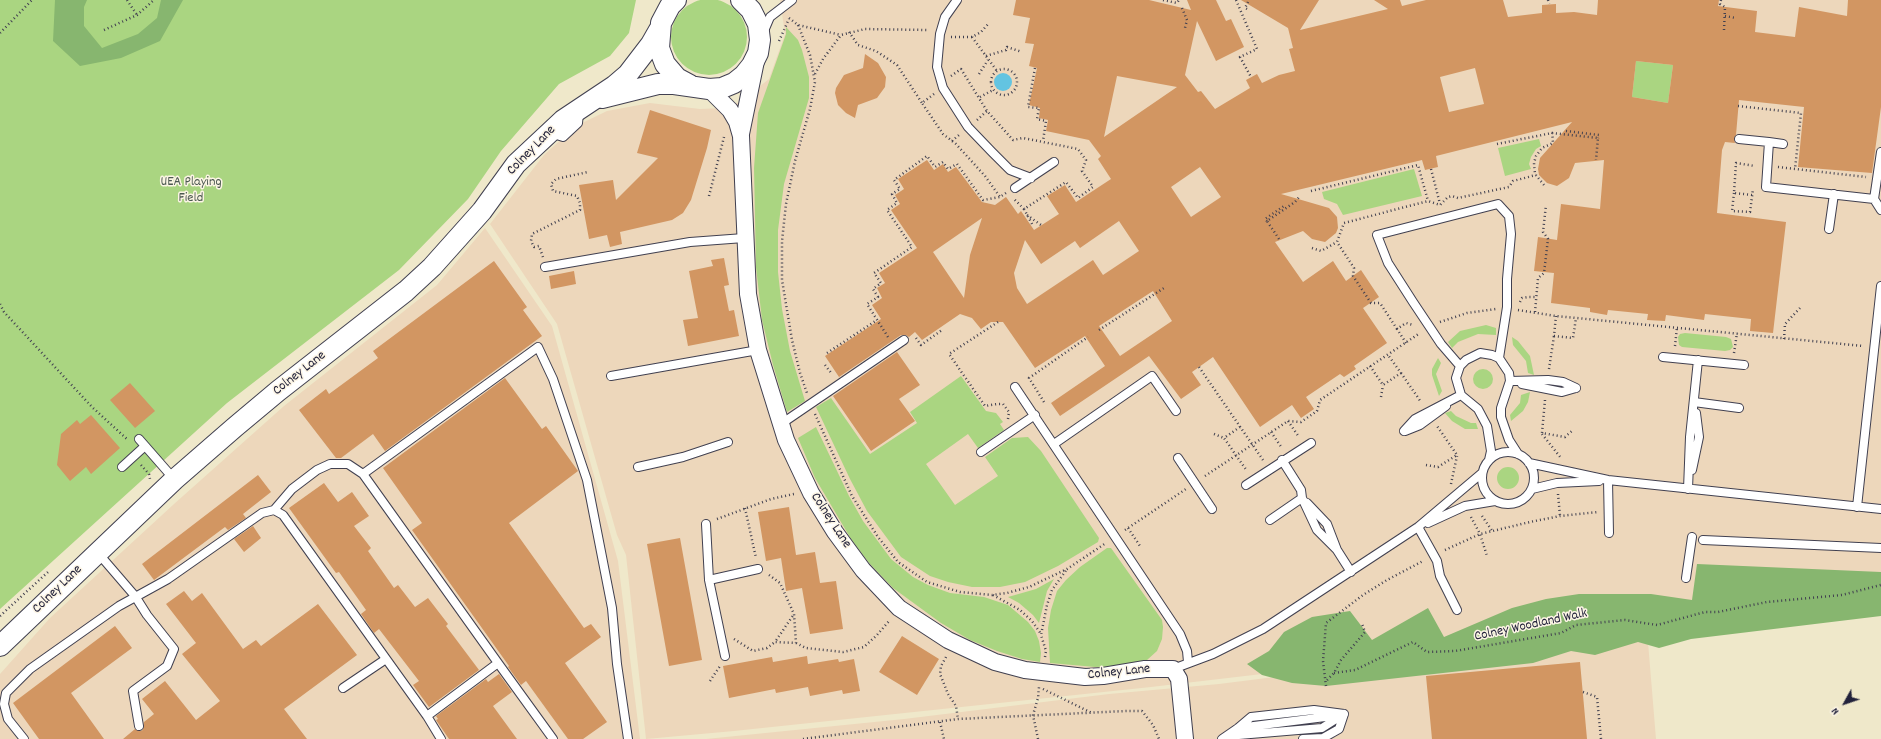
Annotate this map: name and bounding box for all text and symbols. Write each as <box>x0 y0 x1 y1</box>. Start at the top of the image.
street label: Colney Lane <box>504 123 560 179</box>
park label: UEA Playing Field <box>160 175 222 208</box>
street label: Colney Lane <box>270 348 330 400</box>
street label: Colney Lane <box>806 490 854 552</box>
street label: Colney Lane <box>30 562 86 618</box>
street label: Colney Woodland Walk <box>1473 606 1589 646</box>
street label: Colney Lane <box>1087 661 1151 685</box>
north arrow <box>1825 683 1865 723</box>
text: N <box>1828 703 1844 718</box>

